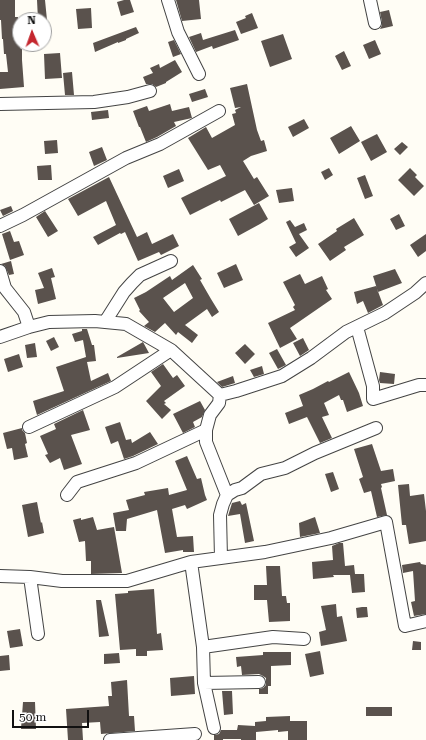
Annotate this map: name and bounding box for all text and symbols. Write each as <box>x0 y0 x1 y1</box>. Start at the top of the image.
north arrow <box>12 12 52 52</box>
text: N <box>27 14 36 27</box>
scale bar <box>14 702 91 728</box>
text: 50 m <box>19 710 46 724</box>

